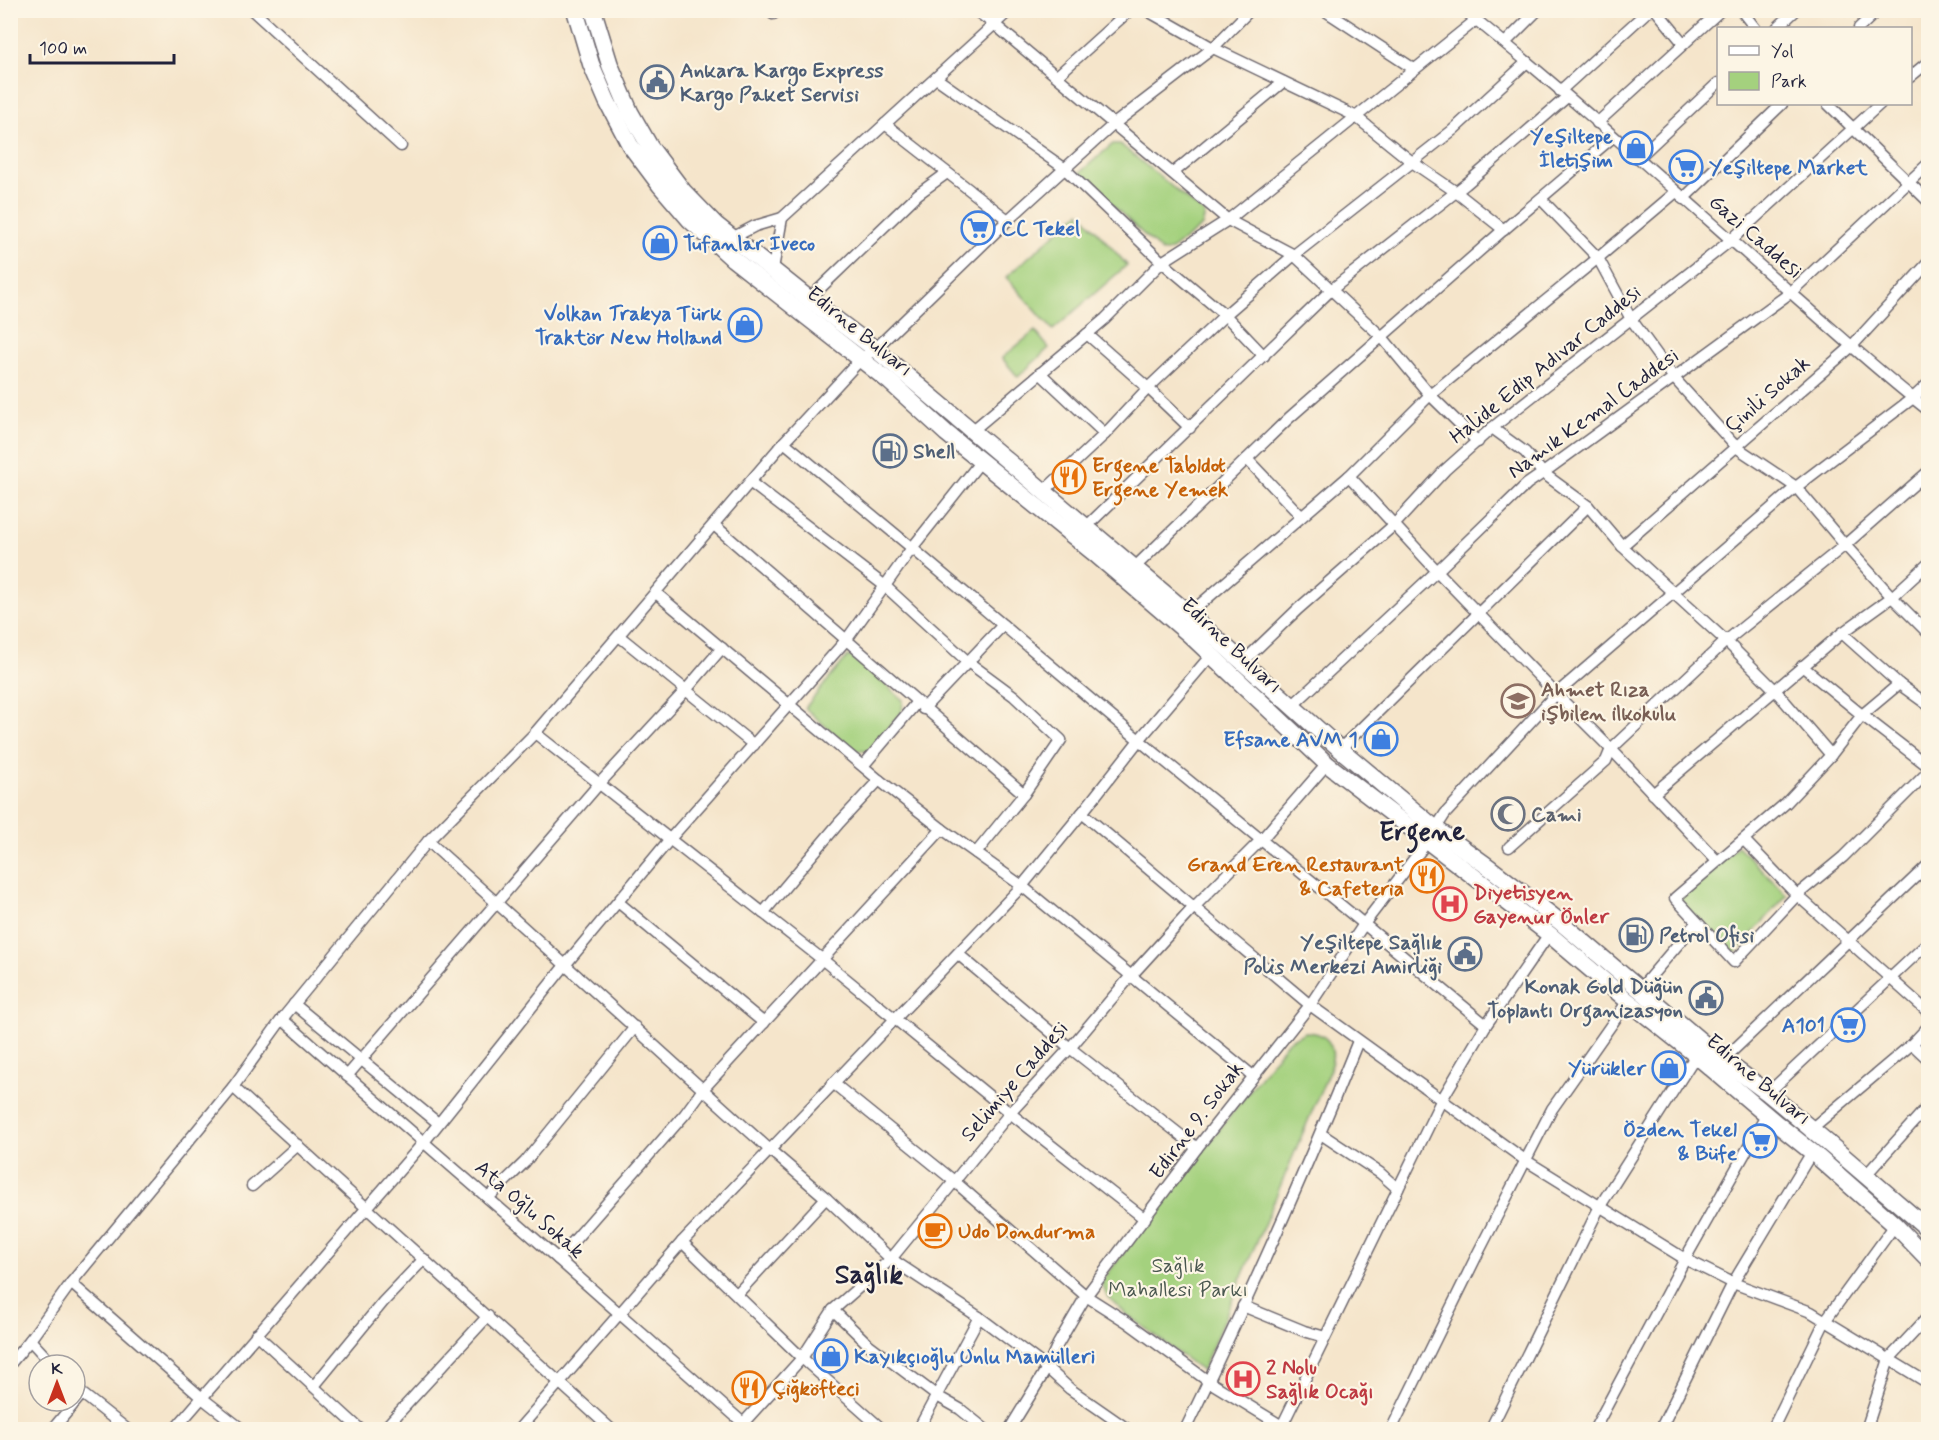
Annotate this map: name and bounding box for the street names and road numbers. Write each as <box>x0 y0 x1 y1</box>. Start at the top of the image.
street label: Gazi Caddesi <box>1703 188 1808 285</box>
street label: Halide Edip Adıvar Caddesi <box>1444 279 1647 451</box>
street label: Edirne Bulvarı <box>800 280 918 383</box>
street label: Namık Kemal Caddesi <box>1502 342 1685 485</box>
street label: Çinili Sokak <box>1719 350 1816 440</box>
street label: Edirne Bulvarı <box>1175 592 1288 700</box>
street label: Selimiye Caddesi <box>955 1015 1075 1148</box>
street label: Edirne Bulvarı <box>1700 1028 1817 1132</box>
street label: Edirne 9. Sokak <box>1143 1056 1250 1185</box>
street label: Ata Oğlu Sokak <box>468 1154 591 1266</box>

